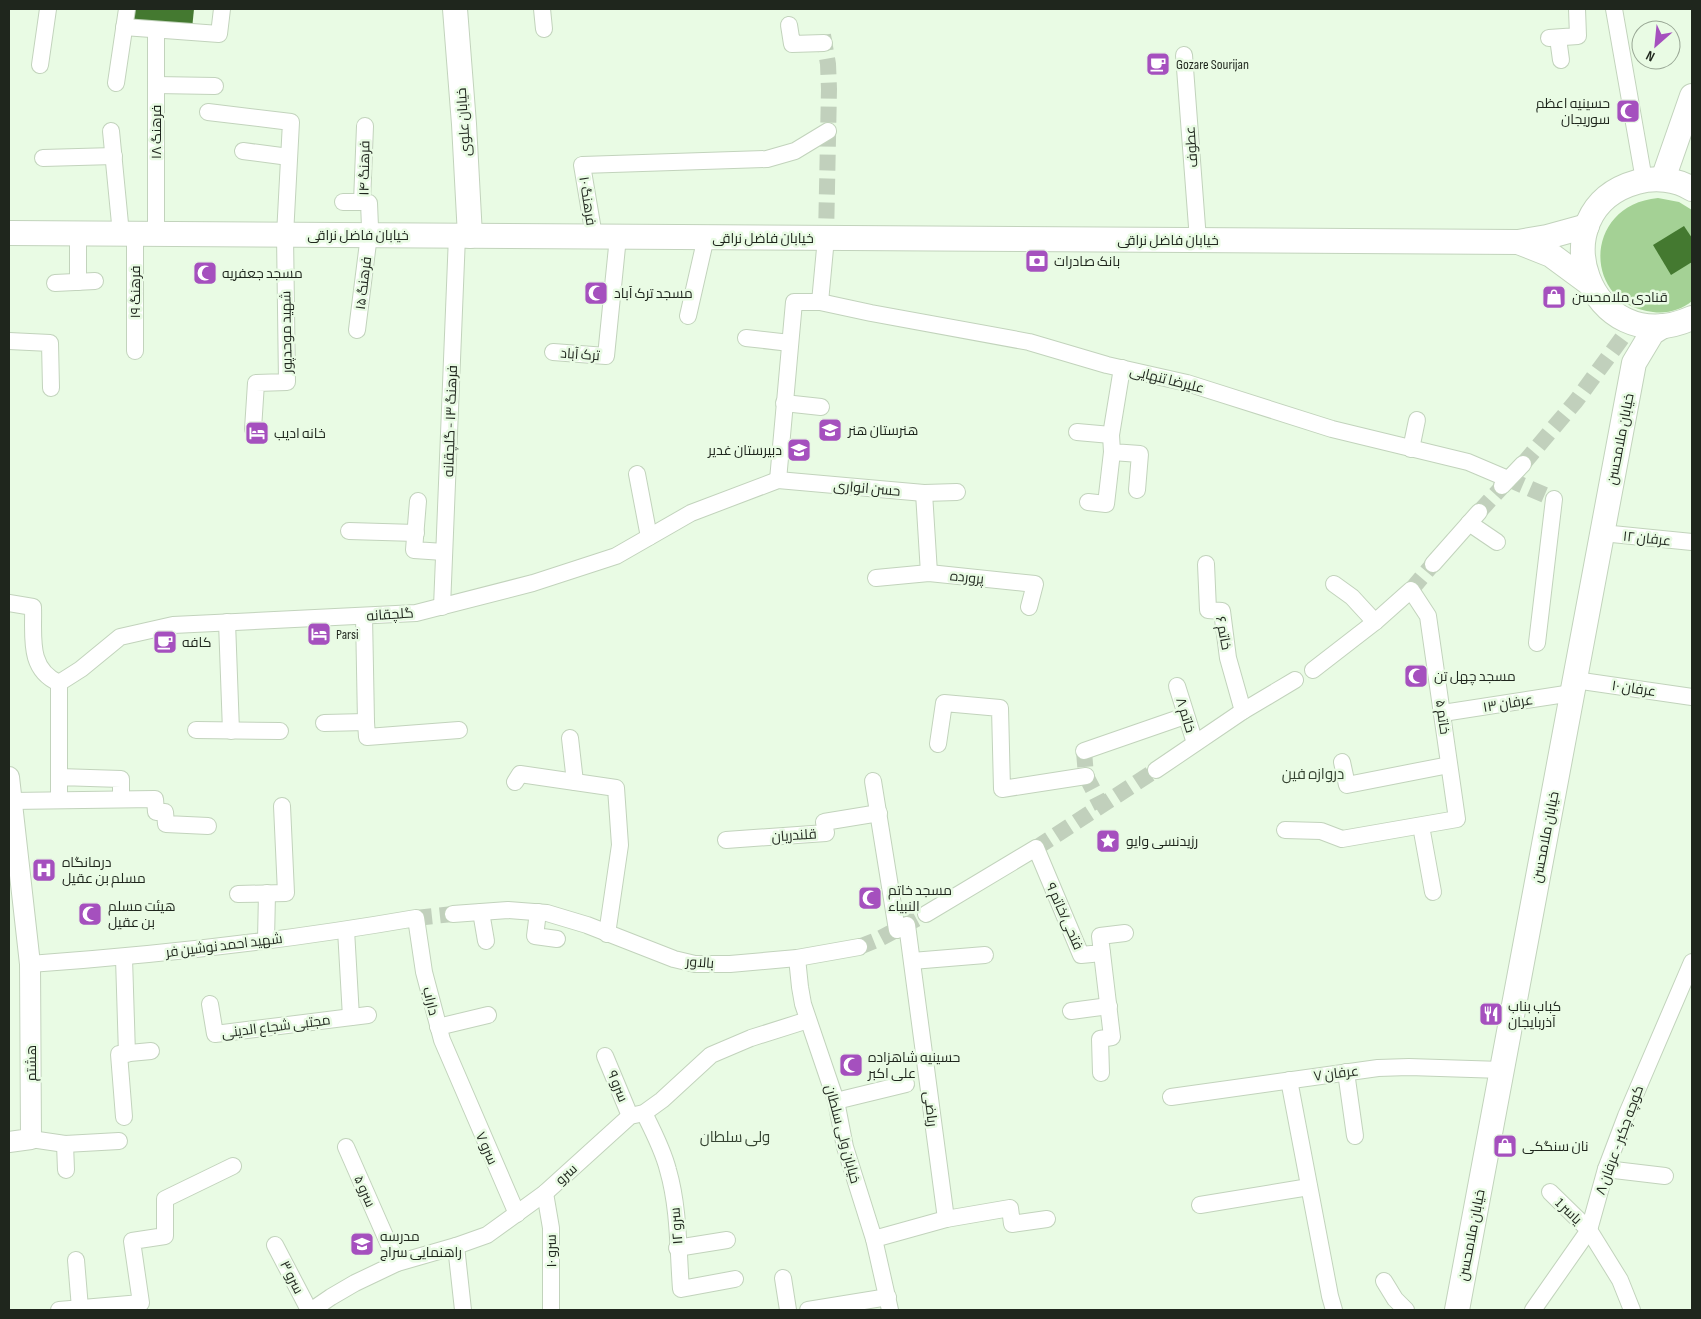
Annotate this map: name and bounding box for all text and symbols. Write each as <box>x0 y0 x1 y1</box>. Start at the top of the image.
north arrow <box>1631 20 1681 70</box>
text: N <box>1643 47 1658 65</box>
cafe icon: Gozare Sourijan <box>1145 51 1171 77</box>
place label: Gozare Sourijan <box>1176 56 1249 73</box>
street label: خیابان علوی <box>453 87 474 157</box>
place label: حسینیه اعظم سوریجان <box>1536 95 1610 128</box>
mosque icon: حسینیه اعظم سوریجان <box>1615 98 1641 124</box>
street label: فرهنگ ۱۸ <box>148 105 165 159</box>
street label: عطوف <box>1182 126 1201 168</box>
street label: فرهنگ ۱۴ <box>356 140 373 196</box>
street label: فرهنگ ۱۰ <box>575 175 600 227</box>
street label: خیابان فاضل نراقی <box>307 227 409 244</box>
street label: خیابان فاضل نراقی <box>712 230 814 247</box>
street label: خیابان فاضل نراقی <box>1117 232 1219 249</box>
bank icon: بانک صادرات <box>1024 248 1050 274</box>
place label: بانک صادرات <box>1054 253 1120 270</box>
street label: فرهنگ ۱۵ <box>352 255 375 311</box>
mosque icon: مسجد جعفریه <box>192 260 218 286</box>
street label: فرهنگ ۱۹ <box>127 265 144 319</box>
place label: مسجد جعفریه <box>222 265 303 282</box>
mosque icon: مسجد ترک آباد <box>583 280 609 306</box>
shop icon: قنادی ملامحسن <box>1541 284 1567 310</box>
place label: مسجد ترک آباد <box>614 285 693 302</box>
place label: قنادی ملامحسن <box>1572 289 1668 306</box>
street label: شهید موحدپور <box>277 291 297 374</box>
street label: ترک آباد <box>560 345 601 364</box>
street label: علیرضا تنهایی <box>1128 362 1206 397</box>
street label: فرهنگ ۱۳ - گلچقانه <box>440 365 462 477</box>
street label: خیابان ملامحسن <box>1603 392 1638 486</box>
school or university icon: هنرستان هنر <box>817 417 843 443</box>
hotel icon: خانه ادیب <box>244 420 270 446</box>
place label: هنرستان هنر <box>847 422 918 439</box>
place label: خانه ادیب <box>274 425 326 442</box>
school or university icon: دبیرستان غدیر <box>786 437 812 463</box>
place label: دبیرستان غدیر <box>707 442 782 459</box>
street label: حسن انواری <box>833 477 901 500</box>
street label: عرفان ۱۲ <box>1622 528 1672 549</box>
street label: پرورده <box>949 567 985 589</box>
street label: گلچقانه <box>366 604 414 626</box>
street label: خاتم ۶ <box>1211 615 1235 651</box>
hotel icon: Parsi <box>306 621 332 647</box>
place label: Parsi <box>336 626 359 643</box>
cafe icon: کافه <box>152 629 178 655</box>
place label: کافه <box>182 634 211 651</box>
mosque icon: مسجد چهل تن <box>1403 663 1429 689</box>
place label: مسجد چهل تن <box>1434 668 1516 686</box>
street label: عرفان ۱۰ <box>1611 677 1657 700</box>
street label: عرفان ۱۳ <box>1482 691 1534 716</box>
street label: خاتم ۸ <box>1171 696 1199 735</box>
street label: خاتم ۵ <box>1431 699 1453 736</box>
district label: دروازه فین <box>1282 765 1344 784</box>
street label: خیابان ملامحسن <box>1528 790 1563 884</box>
street label: قلندریان <box>771 825 817 846</box>
place icon: رزیدنسی وایو <box>1095 828 1121 854</box>
place label: رزیدنسی وایو <box>1126 833 1198 850</box>
place label: درمانگاه مسلم بن عقیل <box>62 854 146 888</box>
hospital icon: درمانگاه مسلم بن عقیل <box>31 857 57 883</box>
street label: فتحی/خاتم ۹ <box>1041 880 1087 953</box>
place label: مسجد خاتم النبیاء <box>888 882 952 915</box>
mosque icon: مسجد خاتم النبیاء <box>857 885 883 911</box>
place label: هیئت مسلم بن عقیل <box>108 898 176 931</box>
mosque icon: هیئت مسلم بن عقیل <box>77 901 103 927</box>
street label: شهید احمد نوشین فر <box>164 930 283 961</box>
street label: بالاور <box>684 953 715 972</box>
street label: داراب <box>419 985 442 1017</box>
place label: کباب بناب آذربایجان <box>1508 998 1561 1031</box>
restaurant icon: کباب بناب آذربایجان <box>1478 1001 1504 1027</box>
street label: مجتبی شجاع الدینی <box>221 1011 332 1042</box>
street label: هشتم <box>23 1045 41 1081</box>
place label: حسینیه شاهزاده علی اکبر <box>867 1049 960 1082</box>
mosque icon: حسینیه شاهزاده علی اکبر <box>838 1052 864 1078</box>
street label: عرفان ۷ <box>1312 1062 1360 1085</box>
street label: سرو ۹ <box>604 1068 632 1105</box>
street label: خیابان ولی سلطان <box>821 1083 864 1185</box>
street label: کوچه چکبر - عرفان ۸ <box>1592 1083 1648 1198</box>
street label: ریاضی <box>920 1090 941 1128</box>
district label: ولی سلطان <box>700 1128 770 1147</box>
street label: سرو ۷ <box>472 1129 501 1167</box>
shop icon: نان سنگکی <box>1492 1133 1518 1159</box>
place label: نان سنگکی <box>1522 1138 1589 1155</box>
street label: سرو <box>552 1160 581 1188</box>
street label: سرو ۵ <box>350 1173 379 1210</box>
street label: خیابان ملامحسن <box>1454 1188 1489 1282</box>
street label: یاسر 1 <box>1552 1195 1586 1228</box>
street label: سرو ۱۲ <box>666 1207 687 1245</box>
place label: مدرسه راهنمایی سراج <box>380 1228 462 1261</box>
school or university icon: مدرسه راهنمایی سراج <box>349 1231 375 1257</box>
street label: سرو ۱۰ <box>543 1234 560 1268</box>
street label: سرو ۳ <box>276 1258 307 1297</box>

